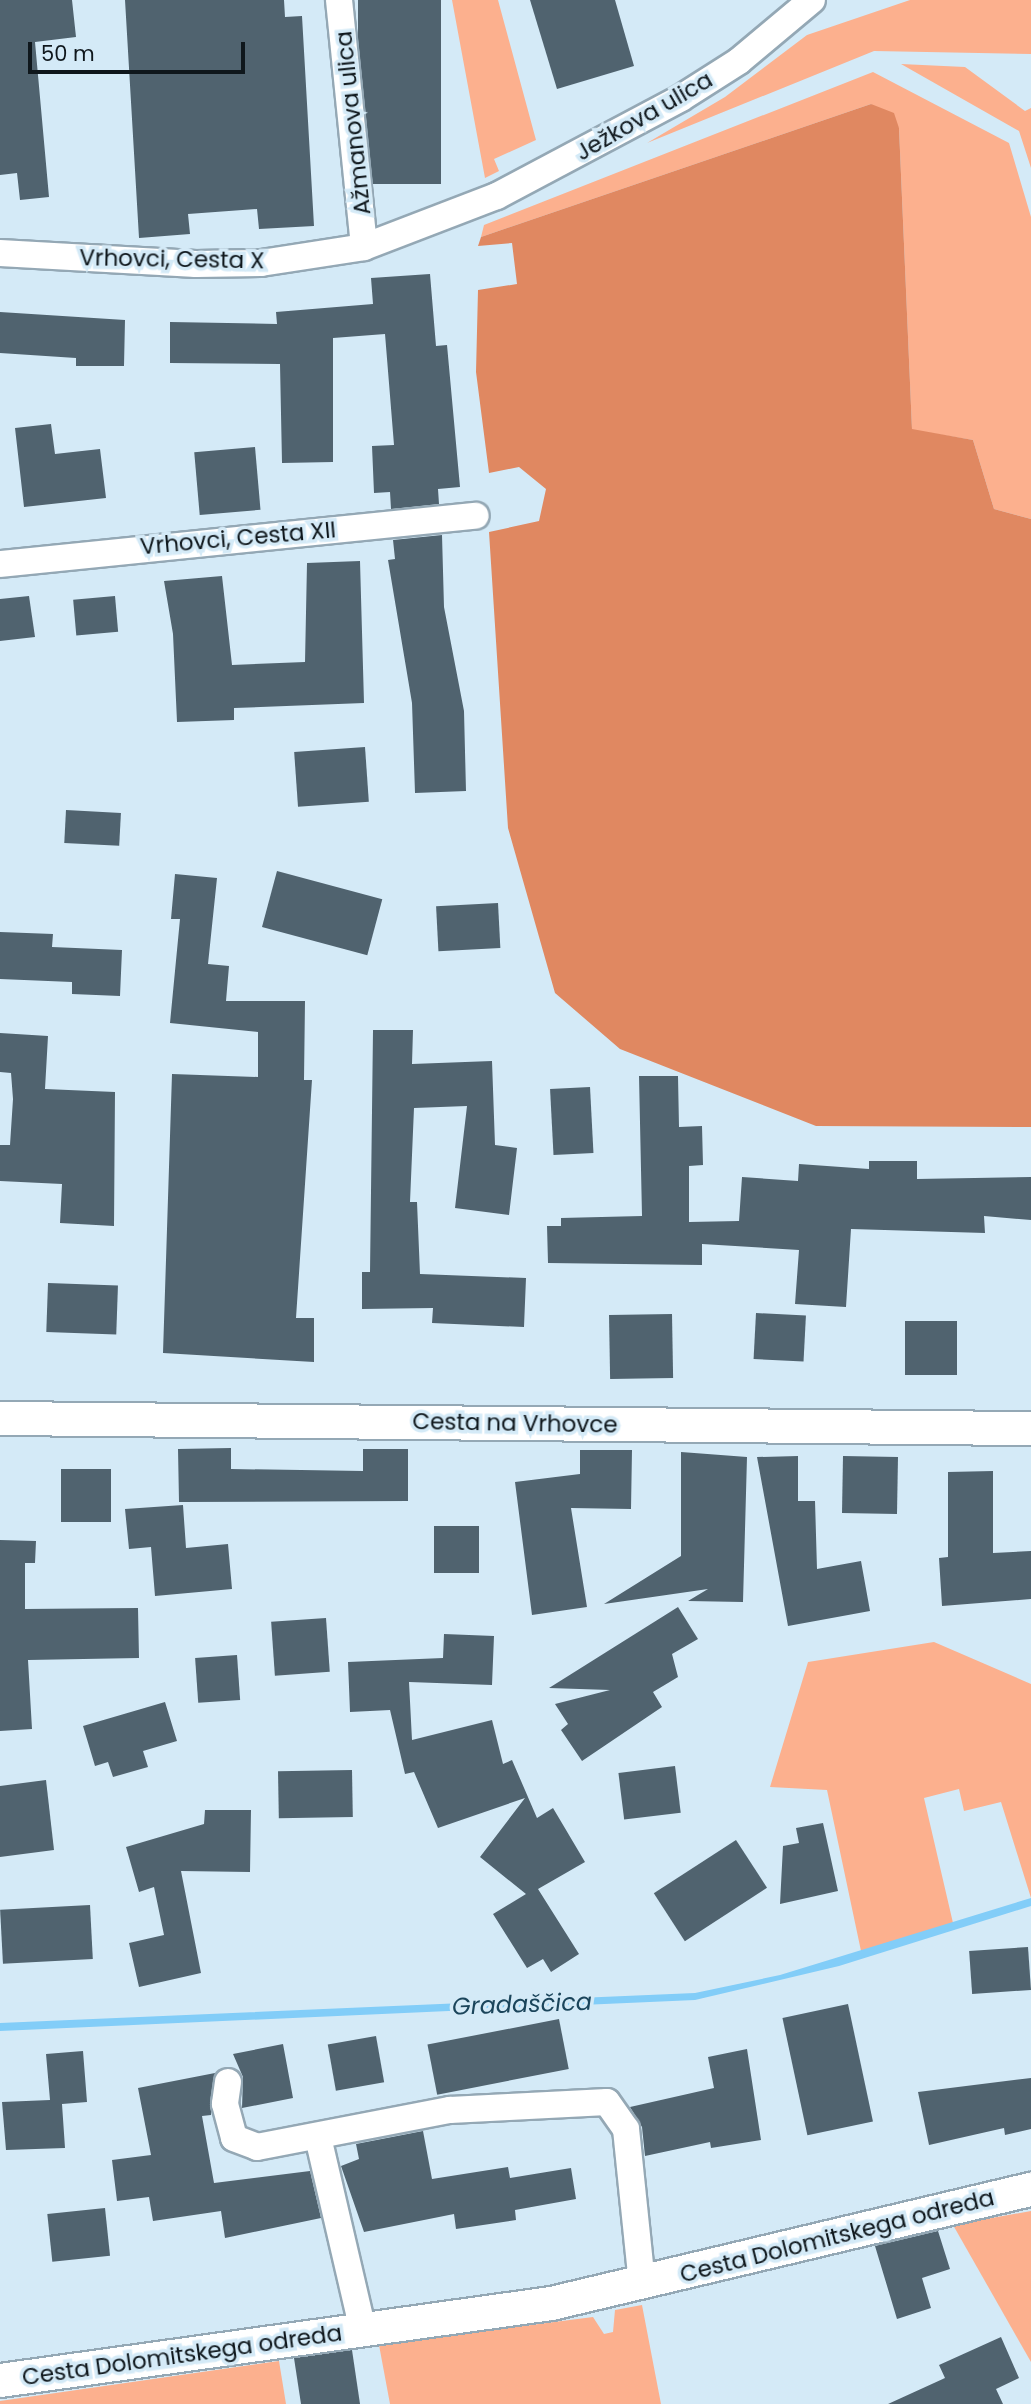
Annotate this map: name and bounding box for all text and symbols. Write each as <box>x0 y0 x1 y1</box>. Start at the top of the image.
scale bar <box>32 28 248 72</box>
street label: Ažmanova ulica <box>330 30 376 216</box>
text: 50 m <box>41 39 95 68</box>
street label: Ježkova ulica <box>571 66 717 166</box>
street label: Vrhovci, Cesta X <box>79 244 265 274</box>
street label: Vrhovci, Cesta XII <box>139 516 337 560</box>
street label: Cesta na Vrhovce <box>412 1407 618 1439</box>
water label: Gradaščica <box>451 1987 593 2021</box>
street label: Cesta Dolomitskega odreda <box>677 2184 997 2288</box>
street label: Cesta Dolomitskega odreda <box>20 2319 344 2391</box>

